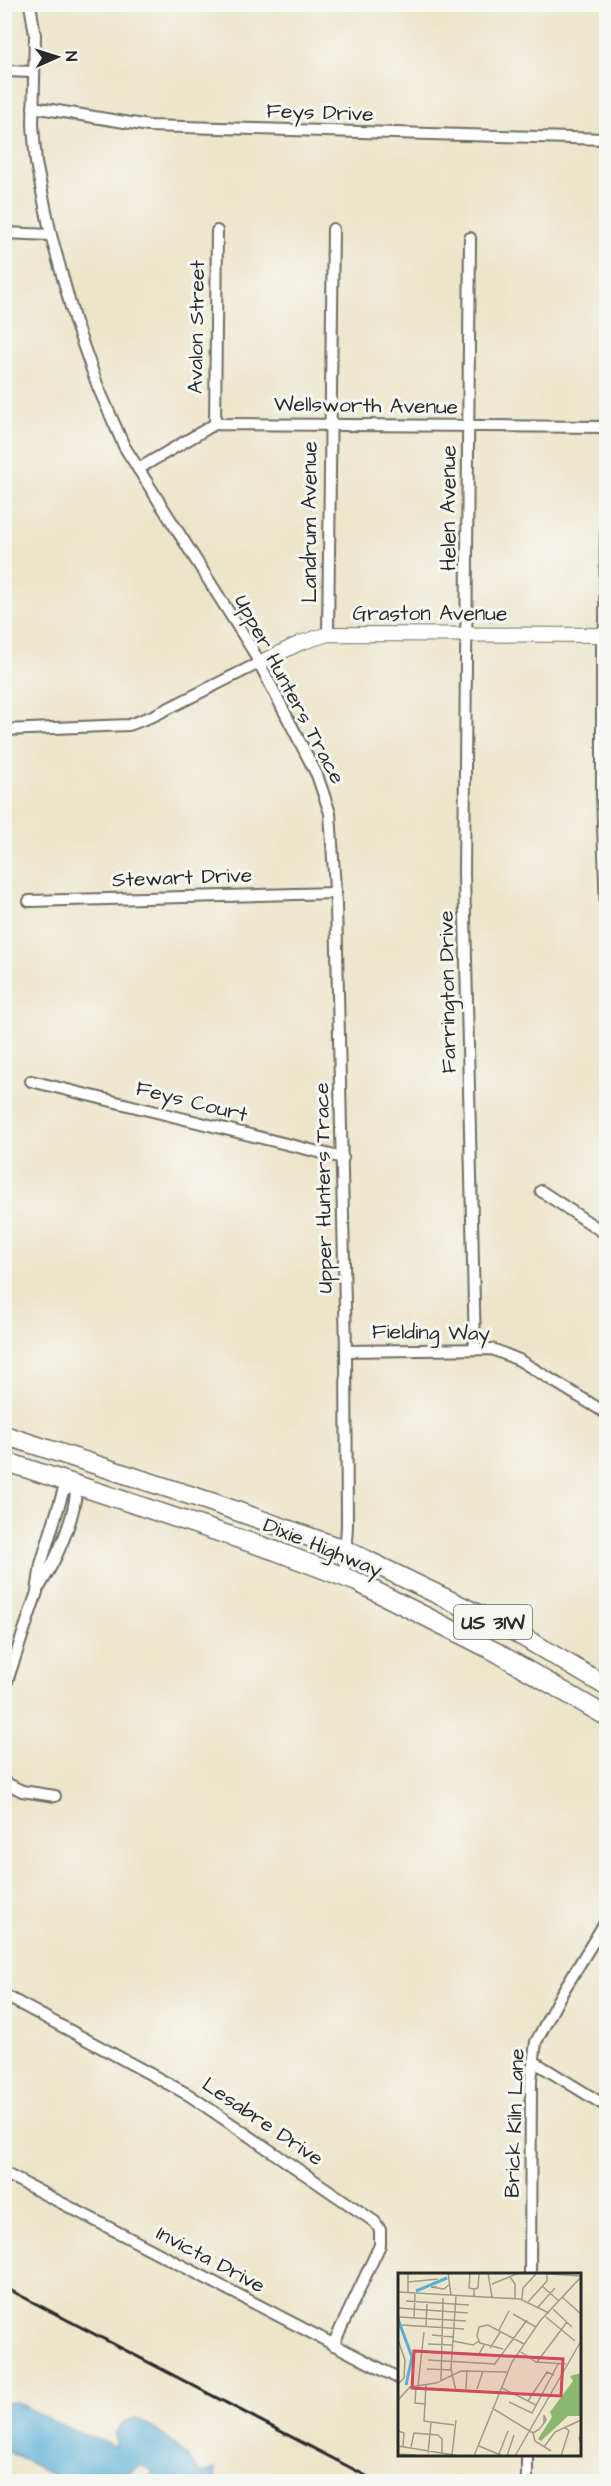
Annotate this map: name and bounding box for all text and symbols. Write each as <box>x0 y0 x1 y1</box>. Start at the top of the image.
north arrow <box>27 27 87 87</box>
text: N <box>60 51 82 62</box>
street label: Feys Drive <box>266 96 374 131</box>
street label: Avalon Street <box>181 259 212 394</box>
street label: Wellsworth Avenue <box>274 389 458 422</box>
street label: Landrum Avenue <box>295 441 324 603</box>
street label: Helen Avenue <box>434 445 463 571</box>
street label: Upper Hunters Trace <box>226 589 352 790</box>
street label: Graston Avenue <box>353 599 507 628</box>
street label: Stewart Drive <box>111 861 253 894</box>
street label: Farrington Drive <box>432 910 465 1074</box>
street label: Feys Court <box>133 1074 251 1131</box>
street label: Upper Hunters Trace <box>307 1082 341 1294</box>
street label: Fielding Way <box>372 1317 491 1350</box>
street label: Dixie Highway <box>258 1510 387 1587</box>
road number: US 31W <box>454 1605 532 1639</box>
street label: Brick Kiln Lane <box>497 2048 532 2198</box>
street label: Lesabre Drive <box>196 2070 329 2173</box>
street label: Invicta Drive <box>151 2219 270 2300</box>
inset map <box>398 2273 581 2456</box>

